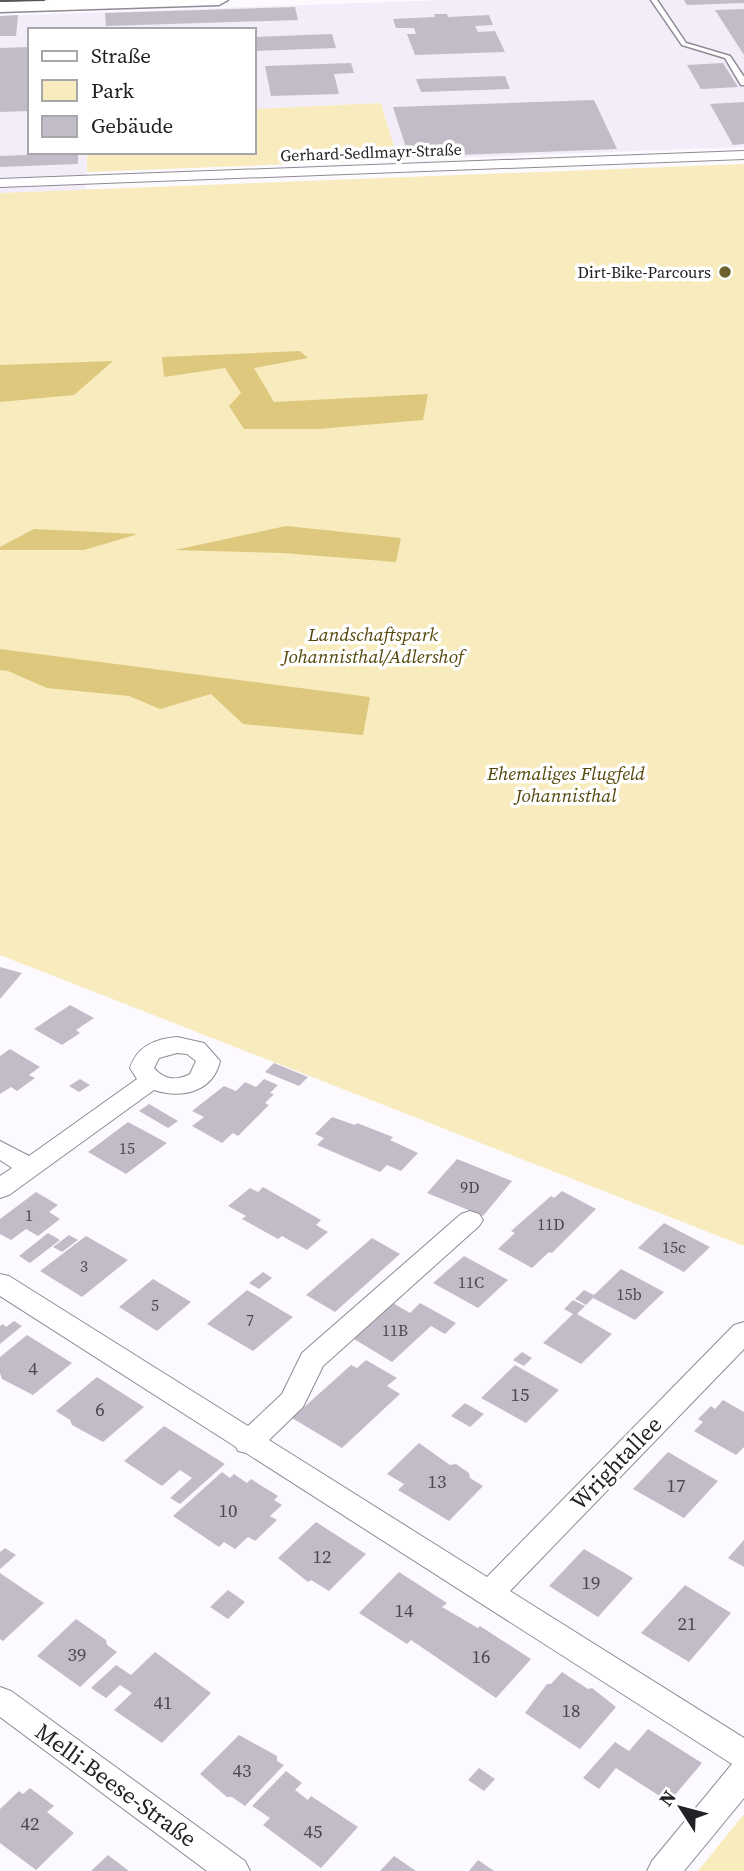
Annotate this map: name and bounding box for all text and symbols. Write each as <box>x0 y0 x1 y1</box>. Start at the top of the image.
legend <box>28 28 256 154</box>
text: Straße <box>91 41 151 70</box>
text: Park <box>91 76 135 105</box>
text: Gebäude <box>91 111 173 140</box>
street label: Gerhard-Sedlmayr-Straße <box>280 138 462 166</box>
place label: Dirt-Bike-Parcours <box>578 261 711 283</box>
marker: Dirt-Bike-Parcours <box>717 264 733 280</box>
park label: Landschaftspark Johannisthal/Adlershof <box>279 621 467 669</box>
park label: Ehemaliges Flugfeld Johannisthal <box>486 760 645 808</box>
house number: 15 <box>119 1137 135 1159</box>
house number: 9D <box>460 1176 480 1198</box>
house number: 1 <box>25 1204 33 1226</box>
house number: 11D <box>537 1213 565 1235</box>
house number: 15c <box>662 1236 686 1258</box>
house number: 3 <box>80 1255 88 1277</box>
house number: 11C <box>458 1271 484 1293</box>
house number: 15b <box>616 1283 642 1305</box>
house number: 5 <box>151 1294 159 1316</box>
house number: 7 <box>246 1309 254 1331</box>
house number: 11B <box>382 1319 408 1341</box>
house number: 4 <box>28 1355 38 1381</box>
house number: 15 <box>510 1381 530 1407</box>
house number: 6 <box>95 1396 105 1422</box>
street label: Wrightallee <box>563 1409 669 1517</box>
house number: 13 <box>427 1468 447 1494</box>
house number: 17 <box>666 1472 686 1498</box>
house number: 10 <box>218 1497 238 1523</box>
house number: 12 <box>312 1543 332 1569</box>
house number: 19 <box>581 1569 601 1595</box>
house number: 14 <box>394 1597 414 1623</box>
house number: 21 <box>677 1610 697 1636</box>
house number: 39 <box>67 1641 87 1667</box>
house number: 16 <box>471 1643 491 1669</box>
house number: 41 <box>153 1689 173 1715</box>
house number: 18 <box>561 1697 581 1723</box>
street label: Melli-Beese-Straße <box>29 1716 203 1854</box>
house number: 43 <box>232 1757 252 1783</box>
north arrow <box>646 1773 716 1843</box>
text: N <box>653 1785 682 1811</box>
house number: 42 <box>20 1810 40 1836</box>
house number: 45 <box>303 1818 323 1844</box>

